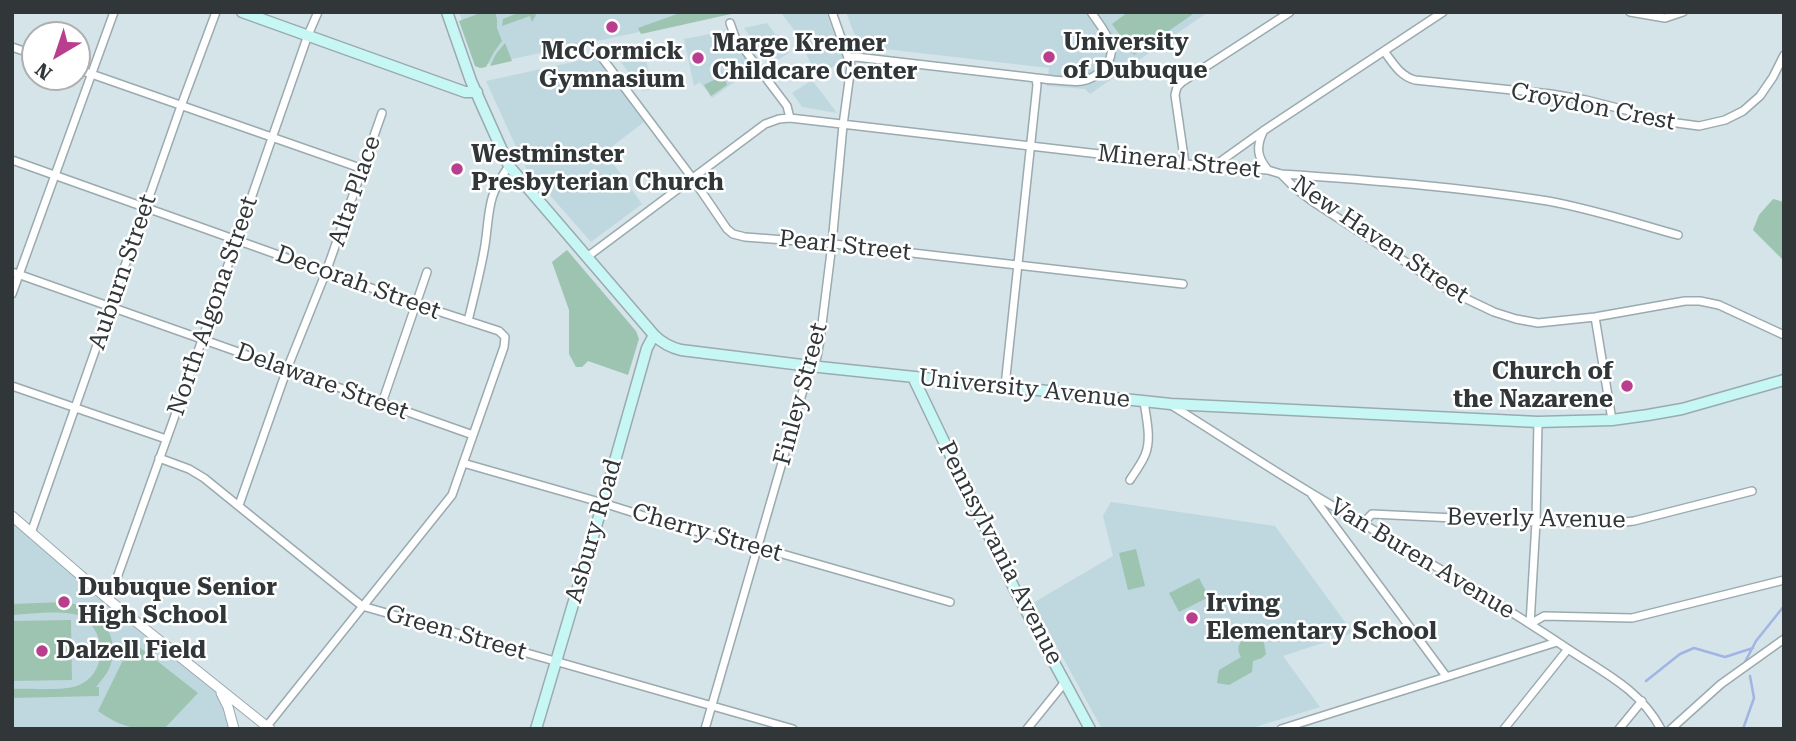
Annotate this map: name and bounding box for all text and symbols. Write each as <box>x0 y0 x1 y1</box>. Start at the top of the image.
marker: McCormick Gymnasium <box>604 19 620 35</box>
north arrow <box>21 21 91 91</box>
place label: University of Dubuque <box>1063 29 1208 85</box>
place label: Marge Kremer Childcare Center <box>712 30 917 86</box>
place label: McCormick Gymnasium <box>539 38 685 94</box>
marker: University of Dubuque <box>1041 49 1057 65</box>
marker: Marge Kremer Childcare Center <box>690 50 706 66</box>
text: N <box>31 58 57 85</box>
street label: Croydon Crest <box>1508 77 1678 137</box>
street label: Alta Place <box>323 132 387 250</box>
street label: Mineral Street <box>1096 139 1262 185</box>
place label: Westminster Presbyterian Church <box>471 141 724 197</box>
marker: Westminster Presbyterian Church <box>449 161 465 177</box>
street label: New Haven Street <box>1286 170 1474 310</box>
street label: Auburn Street <box>83 191 163 353</box>
street label: North Algona Street <box>162 193 264 419</box>
street label: Pearl Street <box>777 225 913 267</box>
street label: Decorah Street <box>272 240 444 326</box>
street label: Finley Street <box>768 319 834 469</box>
street label: Delaware Street <box>232 337 412 427</box>
place label: Church of the Nazarene <box>1453 358 1613 414</box>
street label: University Avenue <box>917 364 1131 414</box>
marker: Church of the Nazarene <box>1619 378 1635 394</box>
street label: Pennsylvania Avenue <box>931 437 1069 669</box>
street label: Asbury Road <box>560 456 628 606</box>
street label: Van Buren Avenue <box>1324 492 1520 626</box>
street label: Cherry Street <box>628 498 786 568</box>
street label: Beverly Avenue <box>1446 503 1626 535</box>
place label: Dubuque Senior High School <box>78 574 277 630</box>
place label: Irving Elementary School <box>1206 590 1437 646</box>
marker: Dubuque Senior High School <box>56 594 72 610</box>
street label: Green Street <box>382 599 530 667</box>
marker: Irving Elementary School <box>1184 610 1200 626</box>
place label: Dalzell Field <box>56 637 206 665</box>
marker: Dalzell Field <box>34 643 50 659</box>

